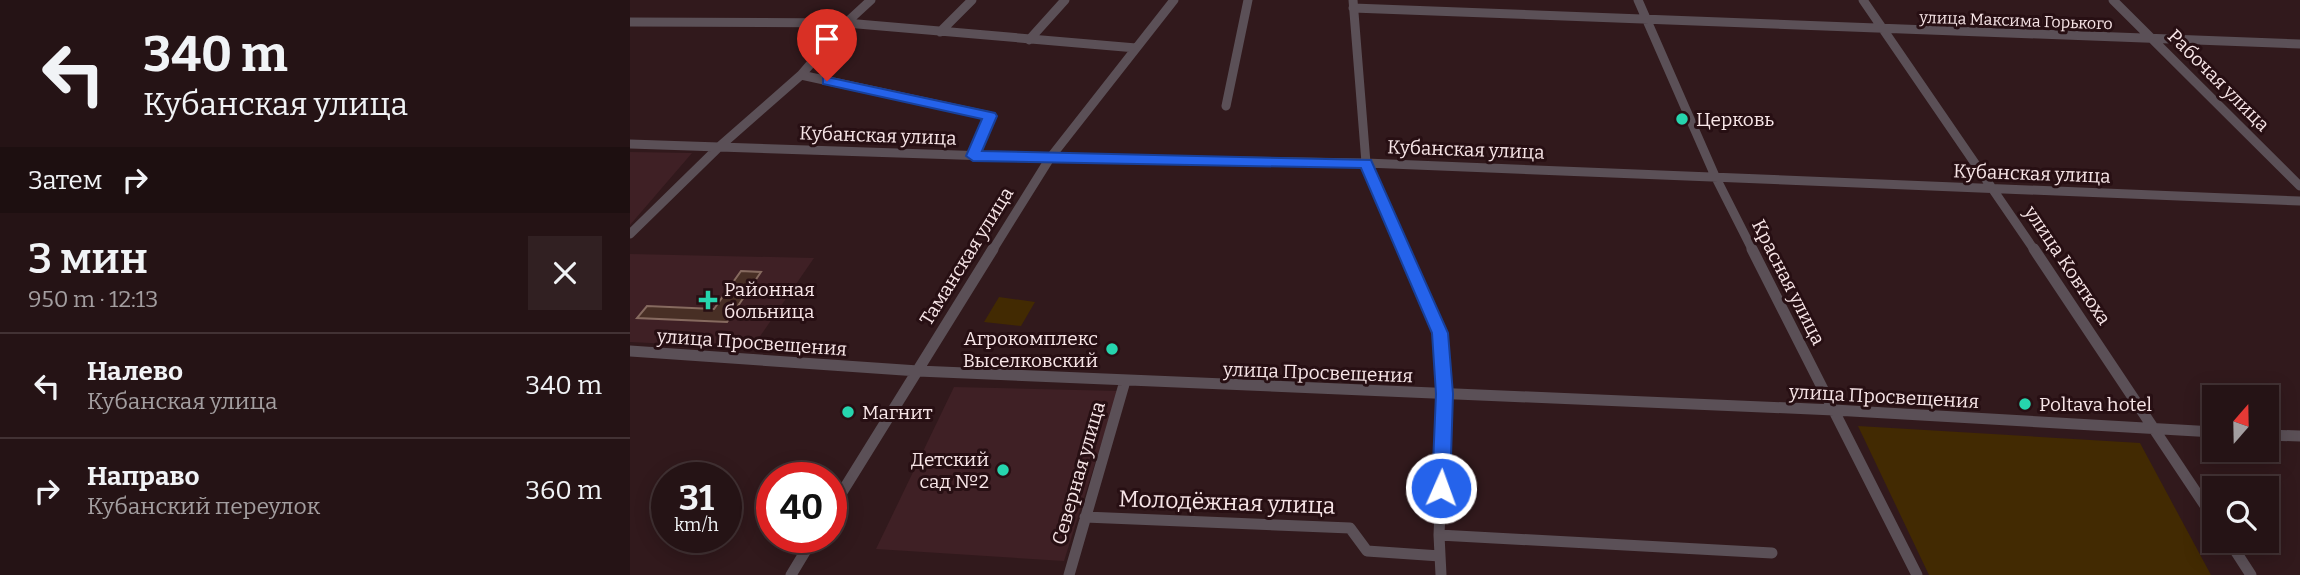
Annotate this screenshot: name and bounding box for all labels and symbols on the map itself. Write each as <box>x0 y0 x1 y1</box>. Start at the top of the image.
street label: улица Максима Горького <box>1918 8 2113 33</box>
pin <box>797 9 857 81</box>
street label: Рабочая улица <box>2163 25 2275 136</box>
place label: Церковь <box>1696 108 1774 131</box>
marker: Церковь <box>1674 111 1690 127</box>
street label: Кубанская улица <box>799 121 958 150</box>
street label: Кубанская улица <box>1387 135 1546 164</box>
street label: Кубанская улица <box>1953 159 2112 188</box>
street label: Таманская улица <box>915 182 1019 330</box>
street label: улица Ковтюха <box>2019 201 2116 330</box>
street label: Красная улица <box>1747 216 1830 349</box>
place label: Районная больница <box>724 278 815 323</box>
marker: Районная больница <box>698 290 718 310</box>
street label: улица Просвещения <box>655 324 848 361</box>
place label: Агрокомплекс Выселковский <box>963 327 1098 372</box>
marker: Агрокомплекс Выселковский <box>1104 341 1120 357</box>
street label: улица Просвещения <box>1222 358 1413 387</box>
street label: улица Просвещения <box>1787 380 1980 413</box>
north arrow <box>2202 385 2278 462</box>
place label: Poltava hotel <box>2039 393 2152 416</box>
marker: Poltava hotel <box>2017 396 2033 412</box>
street label: Северная улица <box>1047 398 1110 547</box>
place label: Магнит <box>862 401 933 424</box>
marker: Магнит <box>840 404 856 420</box>
place label: Детский сад №2 <box>911 448 989 493</box>
position arrow <box>1404 451 1478 525</box>
speed limit sign: 40 <box>756 462 847 553</box>
marker: Детский сад №2 <box>995 462 1011 478</box>
street label: Молодёжная улица <box>1118 484 1336 520</box>

